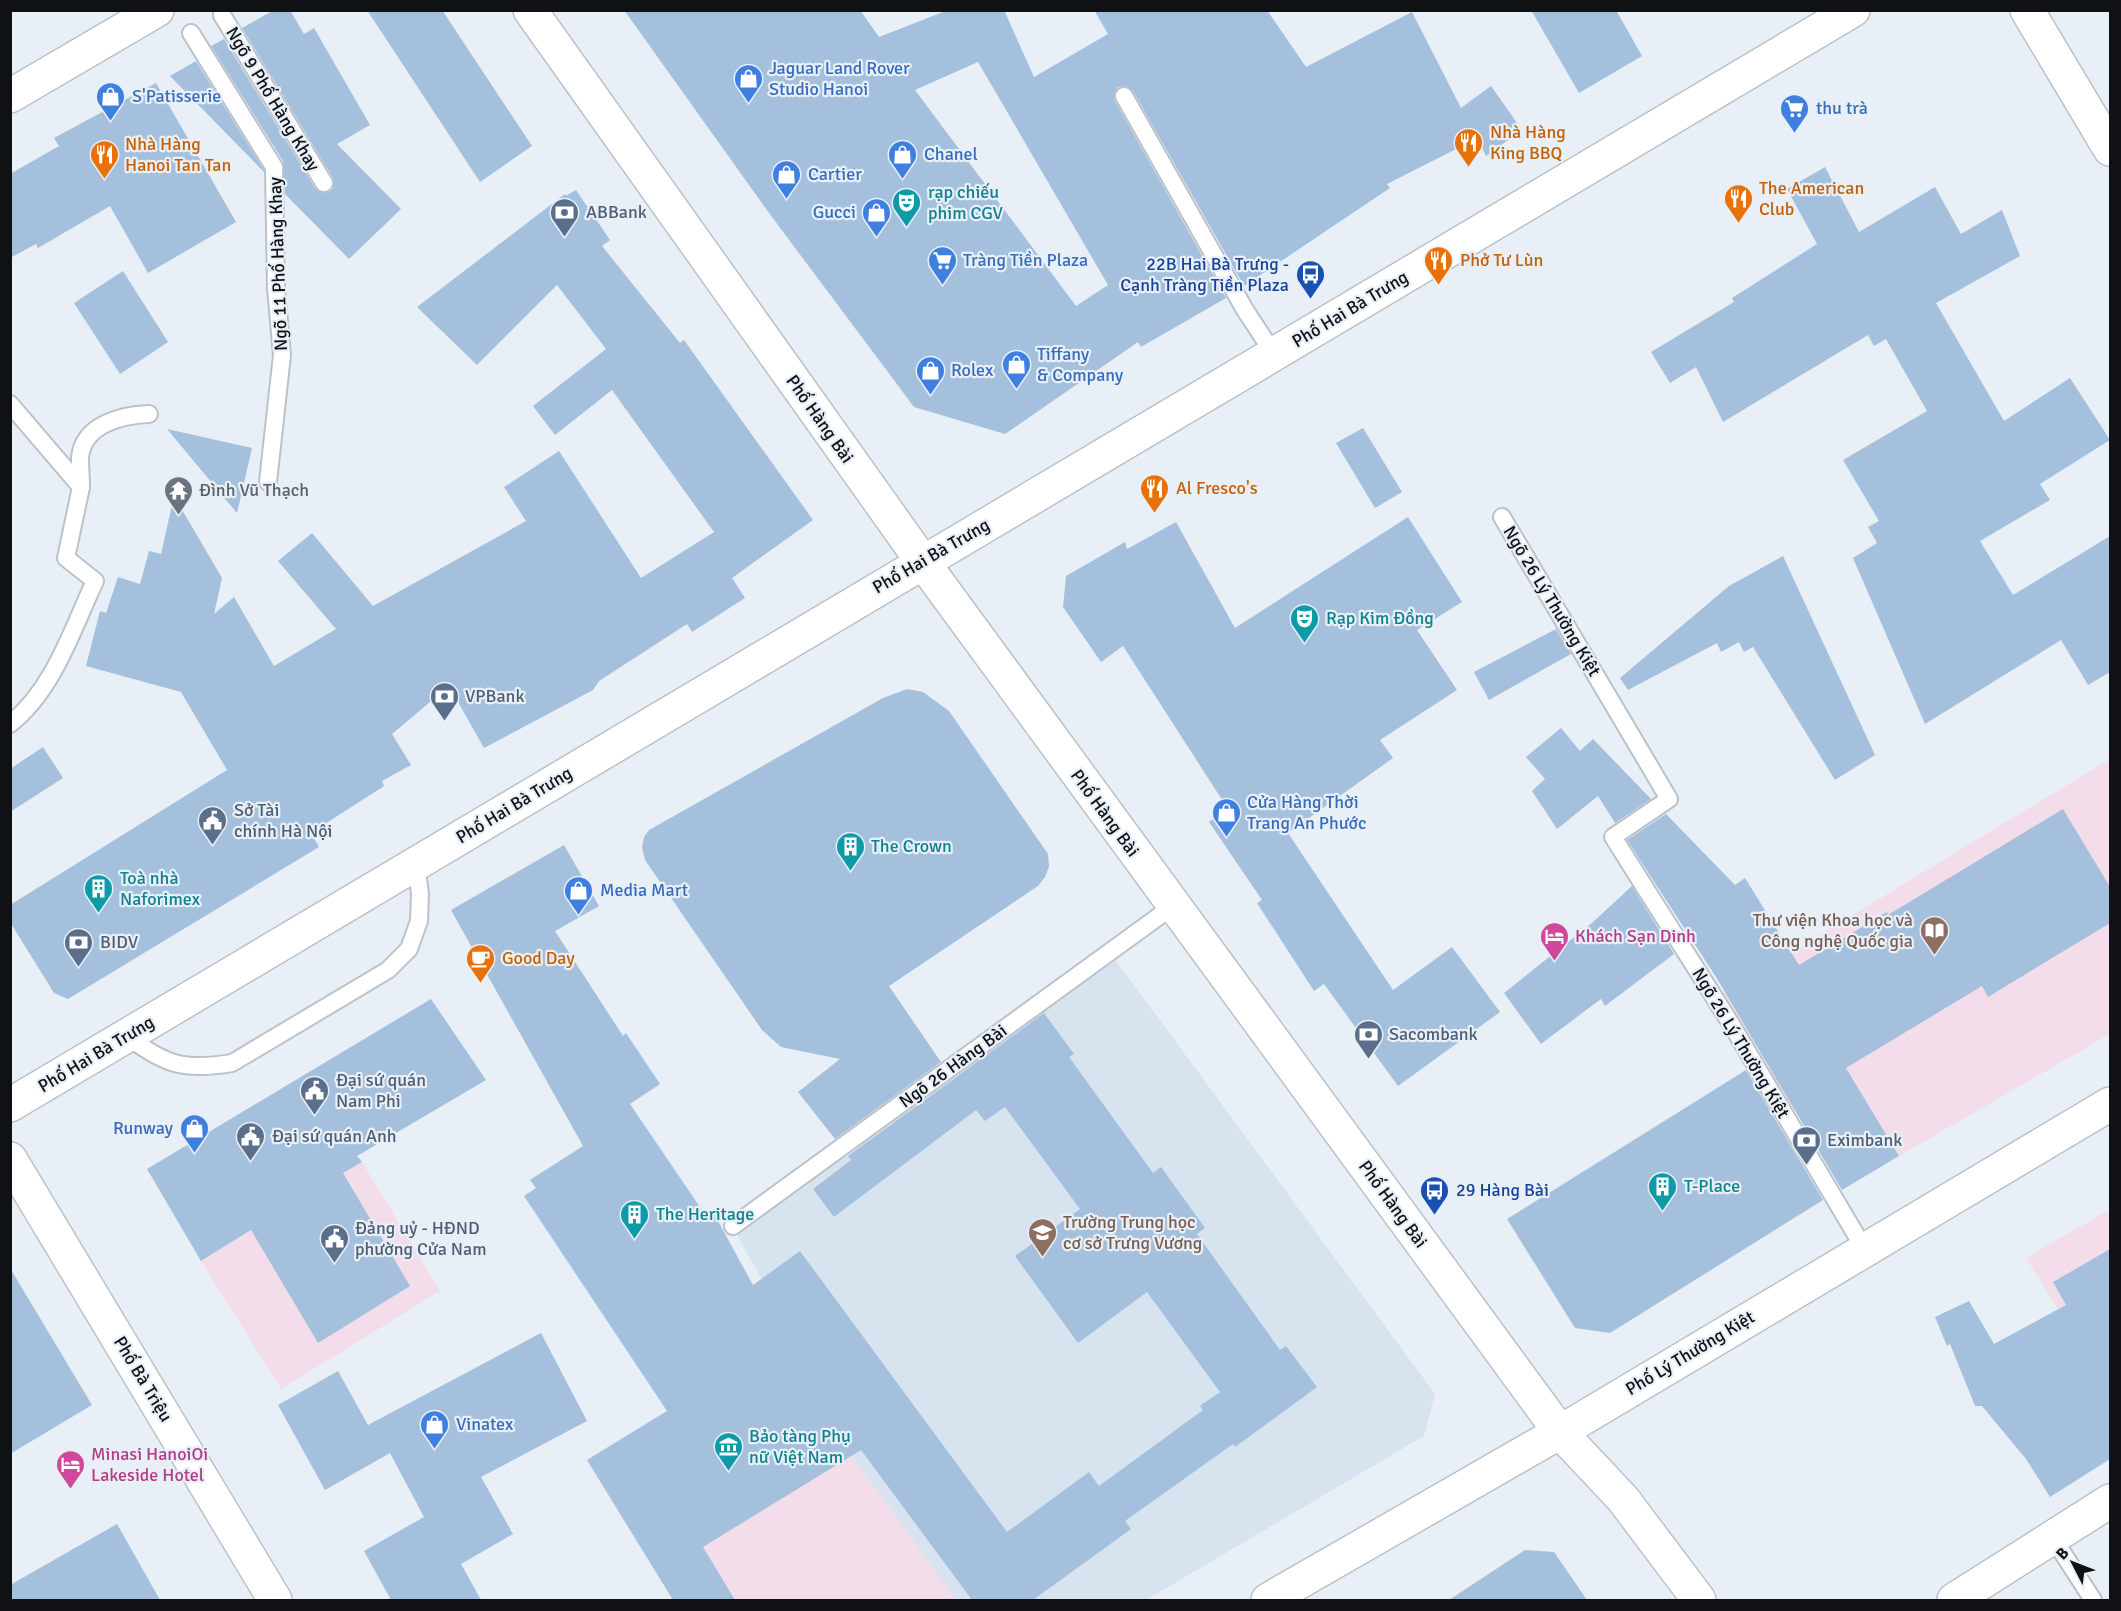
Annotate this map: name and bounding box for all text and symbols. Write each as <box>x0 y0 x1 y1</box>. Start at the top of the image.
street label: Ngõ 9 Phố Hàng Khay <box>221 23 325 176</box>
place label: Jaguar Land Rover Studio Hanoi <box>769 57 910 100</box>
shop icon: Jaguar Land Rover Studio Hanoi <box>732 62 764 104</box>
shop icon: S'Patisserie <box>95 80 127 122</box>
place label: S'Patisserie <box>132 85 221 107</box>
supermarket icon: thu trà <box>1779 92 1811 134</box>
place label: thu trà <box>1816 97 1868 119</box>
place label: Nhà Hàng King BBQ <box>1490 121 1566 164</box>
restaurant icon: Nhà Hàng King BBQ <box>1453 126 1485 168</box>
place label: Nhà Hàng Hanoi Tan Tan <box>125 133 231 176</box>
restaurant icon: Nhà Hàng Hanoi Tan Tan <box>88 138 120 180</box>
shop icon: Chanel <box>887 138 919 180</box>
place label: Chanel <box>924 143 978 165</box>
shop icon: Cartier <box>771 158 803 200</box>
place label: Cartier <box>808 163 862 185</box>
street label: Ngõ 11 Phố Hàng Khay <box>264 176 292 351</box>
place label: The American Club <box>1759 177 1864 220</box>
place label: rạp chiếu phim CGV <box>928 181 1004 224</box>
restaurant icon: The American Club <box>1722 182 1754 224</box>
theatre icon: rạp chiếu phim CGV <box>891 186 923 228</box>
bank icon: ABBank <box>549 196 581 238</box>
shop icon: Gucci <box>861 196 893 238</box>
place label: ABBank <box>586 201 647 223</box>
place label: Gucci <box>813 201 856 223</box>
supermarket icon: Tràng Tiền Plaza <box>926 244 958 286</box>
restaurant icon: Phở Tư Lùn <box>1423 244 1455 286</box>
place label: Tràng Tiền Plaza <box>963 249 1088 271</box>
place label: Phở Tư Lùn <box>1460 249 1543 271</box>
place label: 22B Hai Bà Trưng - Cạnh Tràng Tiền Plaza <box>1120 253 1289 296</box>
bus stop icon: 22B Hai Bà Trưng - Cạnh Tràng Tiền Plaza <box>1294 258 1326 300</box>
street label: Phố Hai Bà Trưng <box>1288 266 1412 352</box>
place label: Tiffany & Company <box>1037 343 1124 386</box>
shop icon: Tiffany & Company <box>1000 348 1032 390</box>
shop icon: Rolex <box>914 354 946 396</box>
place label: Rolex <box>951 359 994 381</box>
street label: Phố Hàng Bài <box>781 371 859 467</box>
restaurant icon: Al Fresco's <box>1139 472 1171 514</box>
temple icon: Đình Vũ Thạch <box>162 474 194 516</box>
place label: Al Fresco's <box>1176 477 1258 499</box>
place label: Đình Vũ Thạch <box>199 479 309 501</box>
street label: Phố Hai Bà Trưng <box>869 514 993 598</box>
street label: Ngõ 26 Lý Thường Kiệt <box>1498 522 1606 680</box>
theatre icon: Rạp Kim Đồng <box>1289 602 1321 644</box>
place label: Rạp Kim Đồng <box>1326 607 1434 629</box>
bank icon: VPBank <box>428 680 460 722</box>
place label: VPBank <box>465 685 524 707</box>
street label: Phố Hai Bà Trưng <box>452 762 576 848</box>
street label: Phố Hàng Bài <box>1066 765 1144 861</box>
place label: Cửa Hàng Thời Trang An Phước <box>1247 791 1366 834</box>
shop icon: Cửa Hàng Thời Trang An Phước <box>1210 796 1242 838</box>
place label: Sở Tài chính Hà Nội <box>234 799 332 842</box>
public building icon: Sở Tài chính Hà Nội <box>197 804 229 846</box>
building icon: The Crown <box>834 830 866 872</box>
place label: The Crown <box>871 835 952 857</box>
place label: Toà nhà Naforimex <box>120 867 201 910</box>
building icon: Toà nhà Naforimex <box>83 872 115 914</box>
shop icon: Media Mart <box>563 874 595 916</box>
place label: Media Mart <box>600 879 688 901</box>
place label: Thư viện Khoa học và Công nghệ Quốc gia <box>1753 909 1913 952</box>
library icon: Thư viện Khoa học và Công nghệ Quốc gia <box>1918 914 1950 956</box>
hotel icon: Khách Sạn Dinh <box>1538 920 1570 962</box>
place label: Khách Sạn Dinh <box>1575 925 1696 947</box>
bank icon: BIDV <box>63 926 95 968</box>
place label: BIDV <box>100 931 139 953</box>
cafe icon: Good Day <box>465 942 497 984</box>
place label: Good Day <box>502 947 575 969</box>
street label: Ngõ 26 Lý Thường Kiệt <box>1687 964 1795 1122</box>
street label: Phố Hai Bà Trưng <box>34 1011 158 1097</box>
bank icon: Sacombank <box>1352 1018 1384 1060</box>
street label: Ngõ 26 Hàng Bài <box>895 1020 1011 1112</box>
place label: Sacombank <box>1389 1023 1478 1045</box>
place label: Đại sứ quán Nam Phi <box>336 1069 426 1112</box>
public building icon: Đại sứ quán Nam Phi <box>299 1074 331 1116</box>
shop icon: Runway <box>178 1112 210 1154</box>
place label: Runway <box>113 1117 174 1139</box>
public building icon: Đại sứ quán Anh <box>235 1120 267 1162</box>
bank icon: Eximbank <box>1790 1124 1822 1166</box>
place label: Đại sứ quán Anh <box>272 1125 397 1147</box>
place label: Eximbank <box>1827 1129 1902 1151</box>
street label: Phố Hàng Bài <box>1354 1156 1432 1252</box>
building icon: T-Place <box>1647 1170 1679 1212</box>
bus stop icon: 29 Hàng Bài <box>1419 1174 1451 1216</box>
place label: T-Place <box>1684 1175 1740 1197</box>
place label: 29 Hàng Bài <box>1456 1179 1549 1201</box>
building icon: The Heritage <box>619 1198 651 1240</box>
place label: The Heritage <box>656 1203 754 1225</box>
place label: Trường Trung học cơ sở Trưng Vương <box>1063 1211 1202 1254</box>
school or university icon: Trường Trung học cơ sở Trưng Vương <box>1026 1216 1058 1258</box>
place label: Đảng uỷ - HĐND phường Cửa Nam <box>355 1217 487 1260</box>
public building icon: Đảng uỷ - HĐND phường Cửa Nam <box>318 1222 350 1264</box>
street label: Phố Lý Thường Kiệt <box>1622 1306 1758 1400</box>
street label: Phố Bà Triệu <box>109 1332 177 1426</box>
shop icon: Vinatex <box>419 1408 451 1450</box>
place label: Vinatex <box>456 1413 514 1435</box>
place label: Bảo tàng Phụ nữ Việt Nam <box>749 1425 851 1468</box>
museum icon: Bảo tàng Phụ nữ Việt Nam <box>712 1430 744 1472</box>
place label: Minasi HanoiOi Lakeside Hotel <box>91 1443 208 1486</box>
hotel icon: Minasi HanoiOi Lakeside Hotel <box>54 1448 86 1490</box>
north arrow <box>2043 1533 2103 1593</box>
text: B <box>2052 1543 2073 1564</box>

